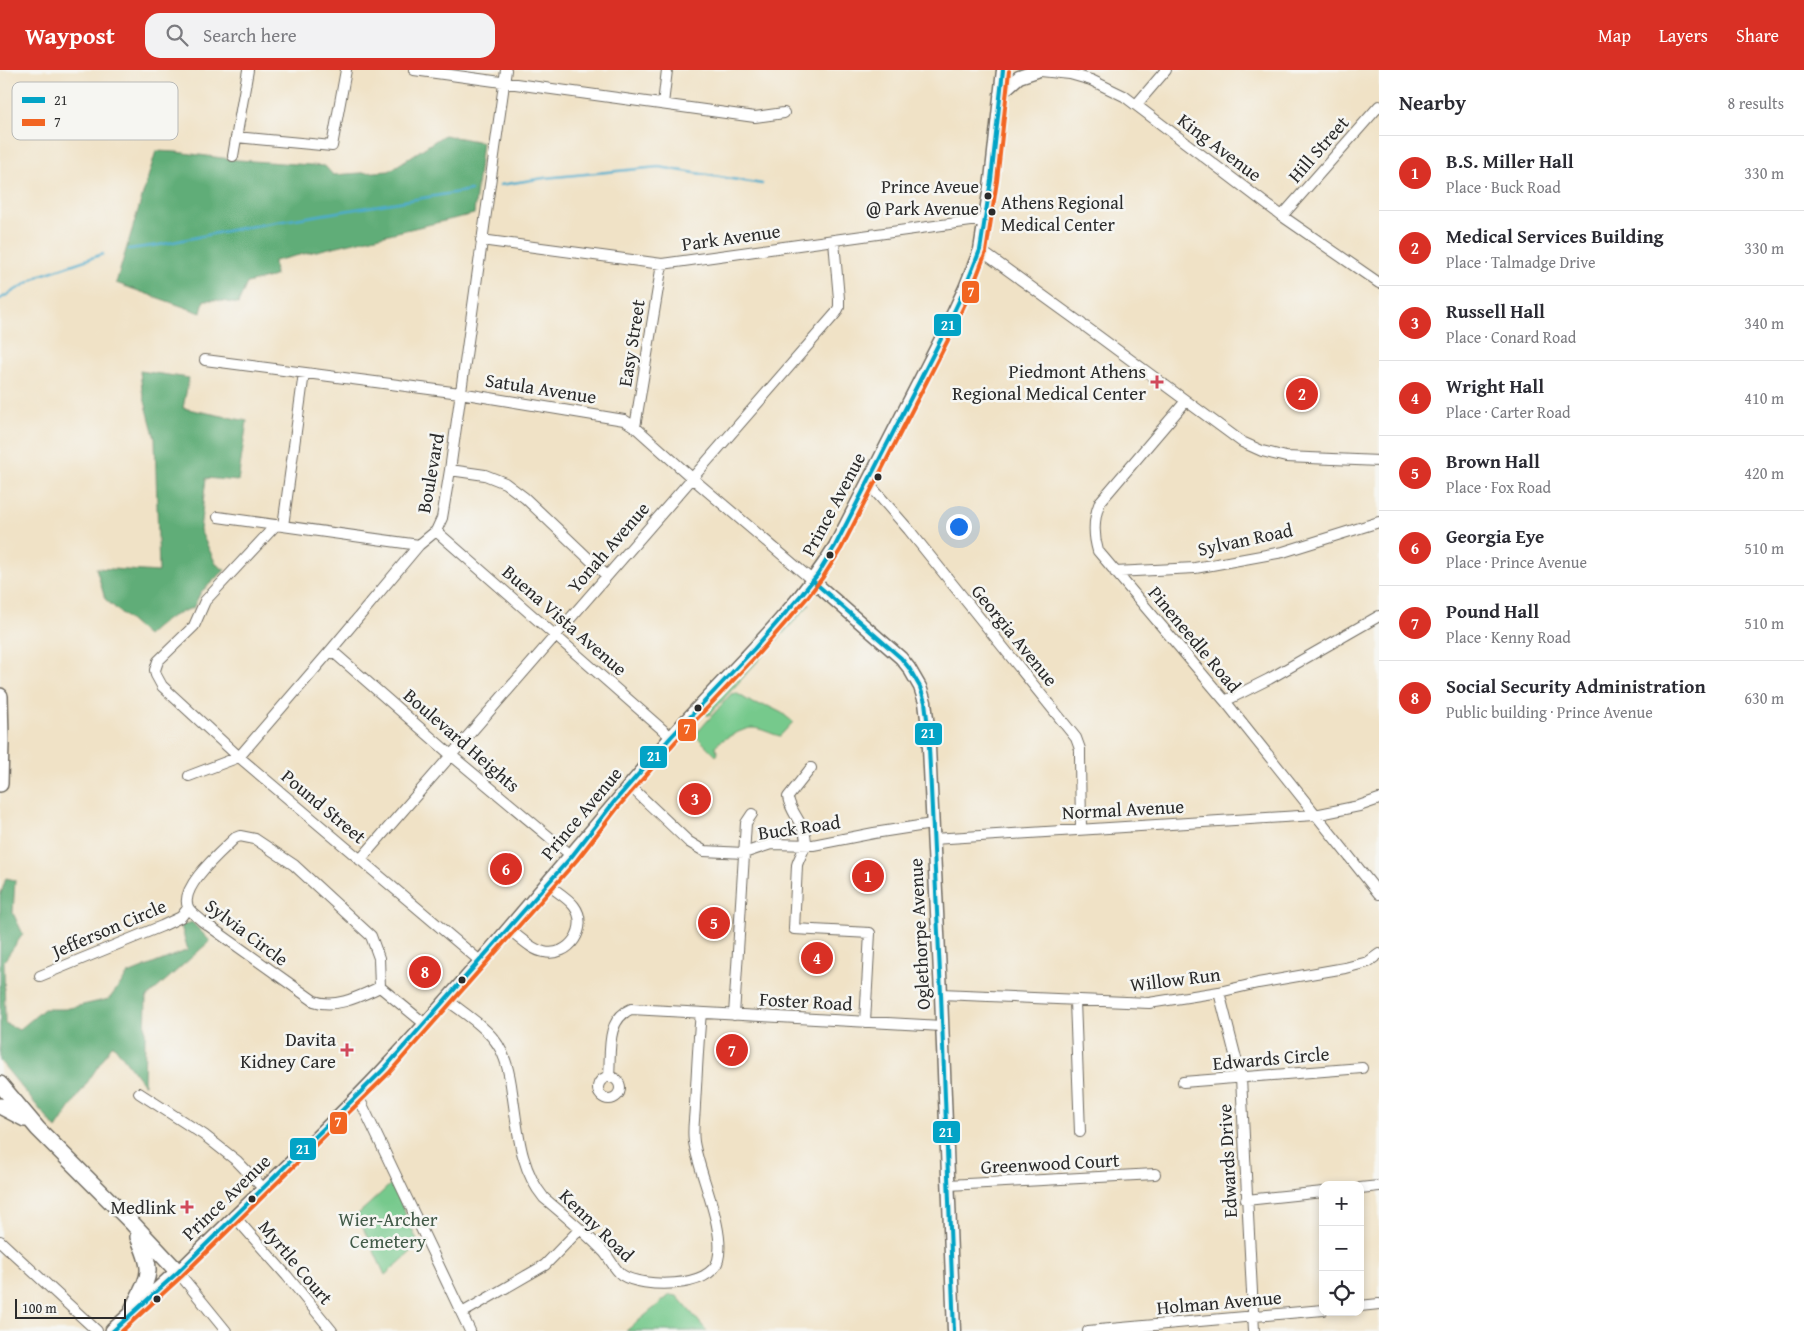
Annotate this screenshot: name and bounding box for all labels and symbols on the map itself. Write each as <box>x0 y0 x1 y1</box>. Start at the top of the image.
legend <box>12 82 178 140</box>
text: 21 <box>54 90 67 110</box>
street label: King Avenue <box>1172 106 1268 188</box>
street label: Hill Street <box>1281 109 1355 189</box>
text: 7 <box>54 112 61 132</box>
place label: Prince Aveue @ Park Avenue <box>866 173 979 222</box>
place label: Athens Regional Medical Center <box>1001 189 1124 238</box>
marker: Prince Aveue @ Park Avenue <box>983 191 993 201</box>
marker: Athens Regional Medical Center <box>987 207 997 217</box>
street label: Park Avenue <box>680 216 782 258</box>
line badge: 7 <box>961 280 980 304</box>
text: 7 <box>967 282 975 302</box>
street label: Easy Street <box>610 297 652 389</box>
line badge: 21 <box>933 313 962 337</box>
text: 21 <box>941 315 955 335</box>
place label: Piedmont Athens Regional Medical Center <box>952 357 1146 407</box>
street label: Satula Avenue <box>483 365 599 411</box>
marker: Piedmont Athens Regional Medical Center <box>1150 375 1164 389</box>
pin: 2 <box>1286 375 1318 413</box>
street label: Boulevard <box>409 430 451 515</box>
street label: Prince Avenue <box>794 447 872 561</box>
unlabelled marker <box>873 472 883 482</box>
street label: Yonah Avenue <box>560 495 656 599</box>
your location <box>946 514 972 540</box>
street label: Sylvan Road <box>1195 515 1296 563</box>
unlabelled marker <box>825 550 835 560</box>
street label: Buena Vista Avenue <box>496 558 634 682</box>
street label: Georgia Avenue <box>965 578 1065 692</box>
street label: Pineneedle Road <box>1142 579 1249 699</box>
street label: Boulevard Heights <box>398 681 526 799</box>
unlabelled marker <box>693 703 703 713</box>
line badge: 7 <box>677 718 697 742</box>
text: 7 <box>683 719 691 739</box>
line badge: 21 <box>914 722 943 746</box>
text: 21 <box>921 723 935 743</box>
line badge: 21 <box>639 745 668 769</box>
text: 21 <box>647 746 661 766</box>
street label: Prince Avenue <box>534 760 628 866</box>
street label: Pound Street <box>275 762 373 850</box>
pin: 3 <box>679 780 711 818</box>
street label: Normal Avenue <box>1061 792 1185 826</box>
street label: Buck Road <box>756 807 843 847</box>
pin: 6 <box>490 850 522 888</box>
pin: 1 <box>852 857 884 895</box>
street label: Oglethorpe Avenue <box>901 857 937 1011</box>
street label: Jefferson Circle <box>46 891 170 965</box>
street label: Sylvia Circle <box>200 891 294 973</box>
pin: 5 <box>698 904 730 942</box>
pin: 4 <box>801 939 833 977</box>
pin: 8 <box>409 953 441 991</box>
street label: Willow Run <box>1128 960 1222 998</box>
unlabelled marker <box>457 975 467 985</box>
street label: Foster Road <box>759 985 854 1017</box>
place label: Davita Kidney Care <box>240 1025 336 1075</box>
pin: 7 <box>716 1031 748 1069</box>
street label: Edwards Circle <box>1211 1039 1331 1077</box>
marker: Davita Kidney Care <box>340 1043 354 1057</box>
street label: Edwards Drive <box>1210 1103 1244 1219</box>
line badge: 7 <box>329 1111 348 1135</box>
text: 7 <box>334 1112 342 1132</box>
line badge: 21 <box>932 1120 961 1144</box>
text: 21 <box>939 1122 953 1142</box>
line badge: 21 <box>289 1137 317 1161</box>
text: 21 <box>296 1139 310 1159</box>
street label: Greenwood Court <box>980 1145 1120 1181</box>
street label: Prince Avenue <box>175 1147 277 1247</box>
street label: Kenny Road <box>553 1182 641 1269</box>
place label: Medlink <box>110 1193 176 1221</box>
unlabelled marker <box>247 1194 257 1204</box>
marker: Medlink <box>180 1200 194 1214</box>
park label: Wier-Archer Cemetery <box>338 1205 438 1255</box>
street label: Myrtle Court <box>252 1214 340 1311</box>
street label: Holman Avenue <box>1155 1283 1283 1321</box>
unlabelled marker <box>152 1294 162 1304</box>
scale bar <box>15 1296 126 1319</box>

